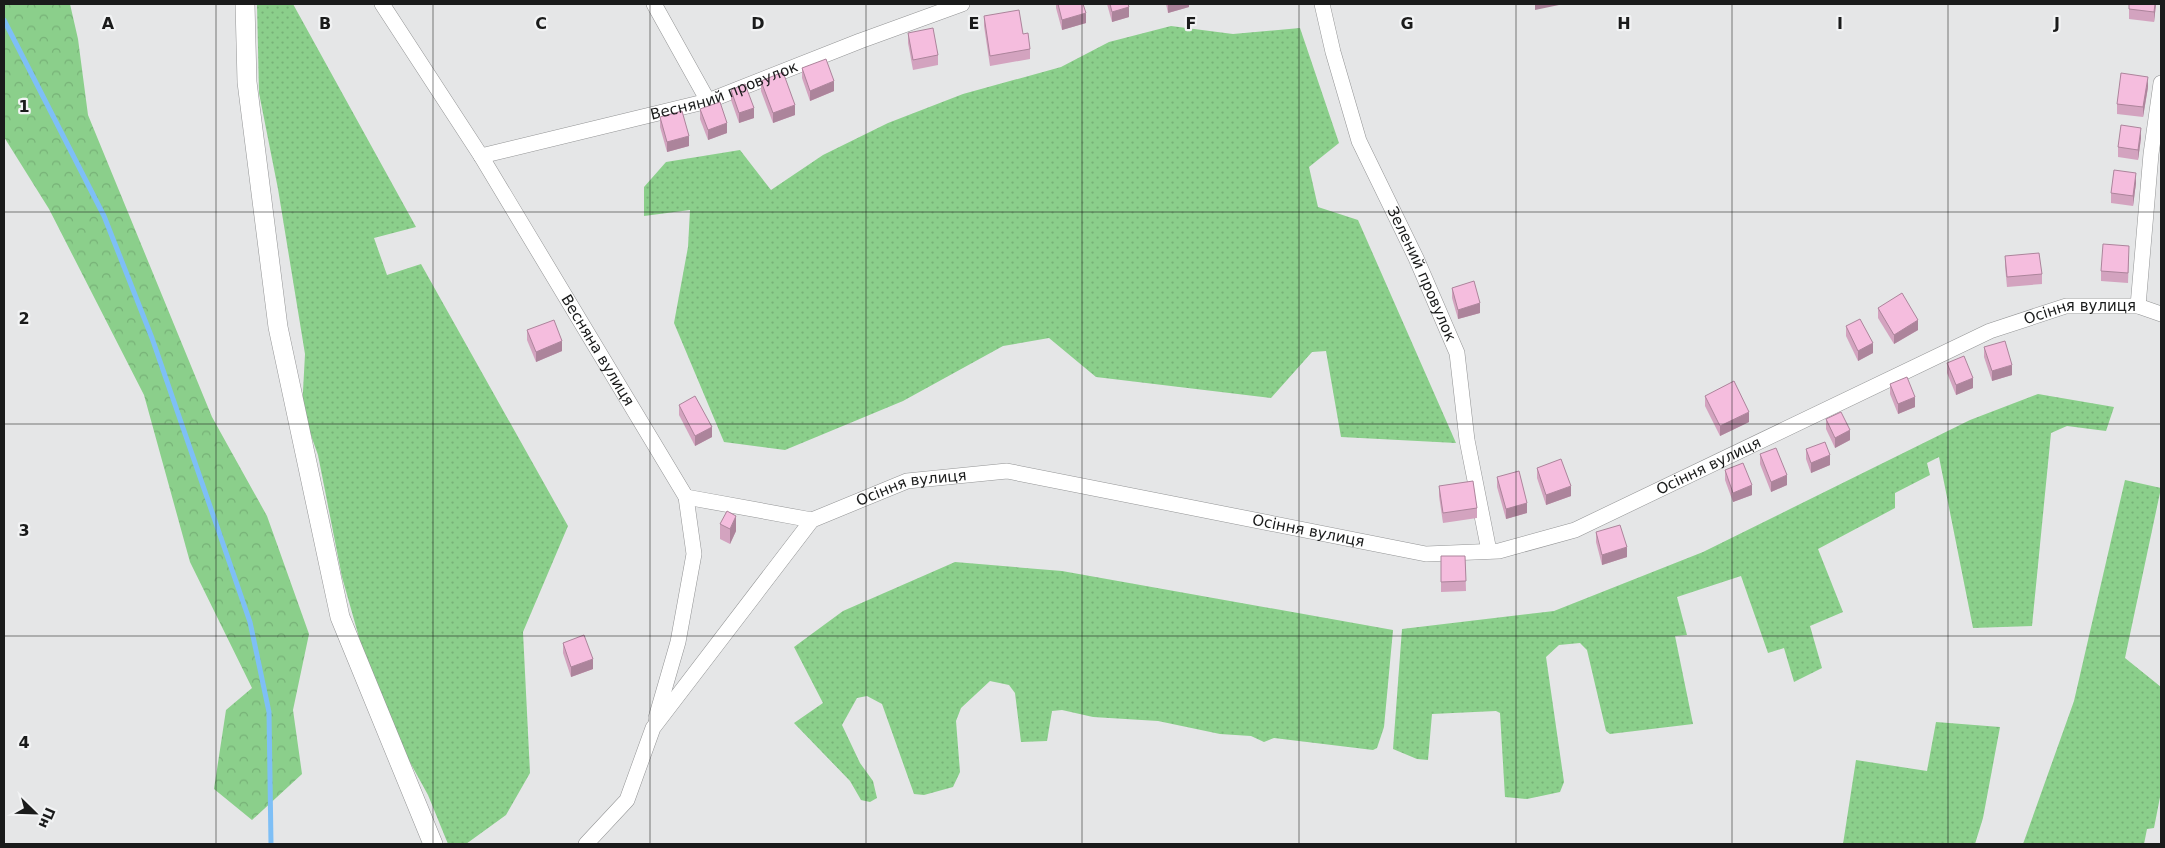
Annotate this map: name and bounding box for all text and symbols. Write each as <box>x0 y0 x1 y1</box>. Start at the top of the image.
text: A <box>102 14 115 33</box>
text: B <box>319 14 331 33</box>
text: C <box>535 14 547 33</box>
text: D <box>751 14 765 33</box>
text: E <box>969 14 979 33</box>
text: F <box>1186 14 1196 33</box>
text: G <box>1400 14 1414 33</box>
text: H <box>1617 14 1631 33</box>
text: I <box>1837 14 1843 33</box>
text: J <box>2053 14 2060 33</box>
street label: Весняний провулок <box>649 57 800 124</box>
text: 1 <box>18 97 30 116</box>
street label: Зелений провулок <box>1383 204 1460 344</box>
street label: Весняна вулиця <box>557 291 638 409</box>
street label: Осіння вулиця <box>2021 297 2136 328</box>
text: 2 <box>18 309 30 328</box>
street label: Осіння вулиця <box>1653 433 1764 499</box>
street label: Осіння вулиця <box>853 466 967 510</box>
street label: Осіння вулиця <box>1251 511 1366 551</box>
text: 3 <box>18 521 30 540</box>
text: 4 <box>18 733 30 752</box>
north arrow <box>10 788 60 838</box>
text: Пн <box>35 805 59 831</box>

